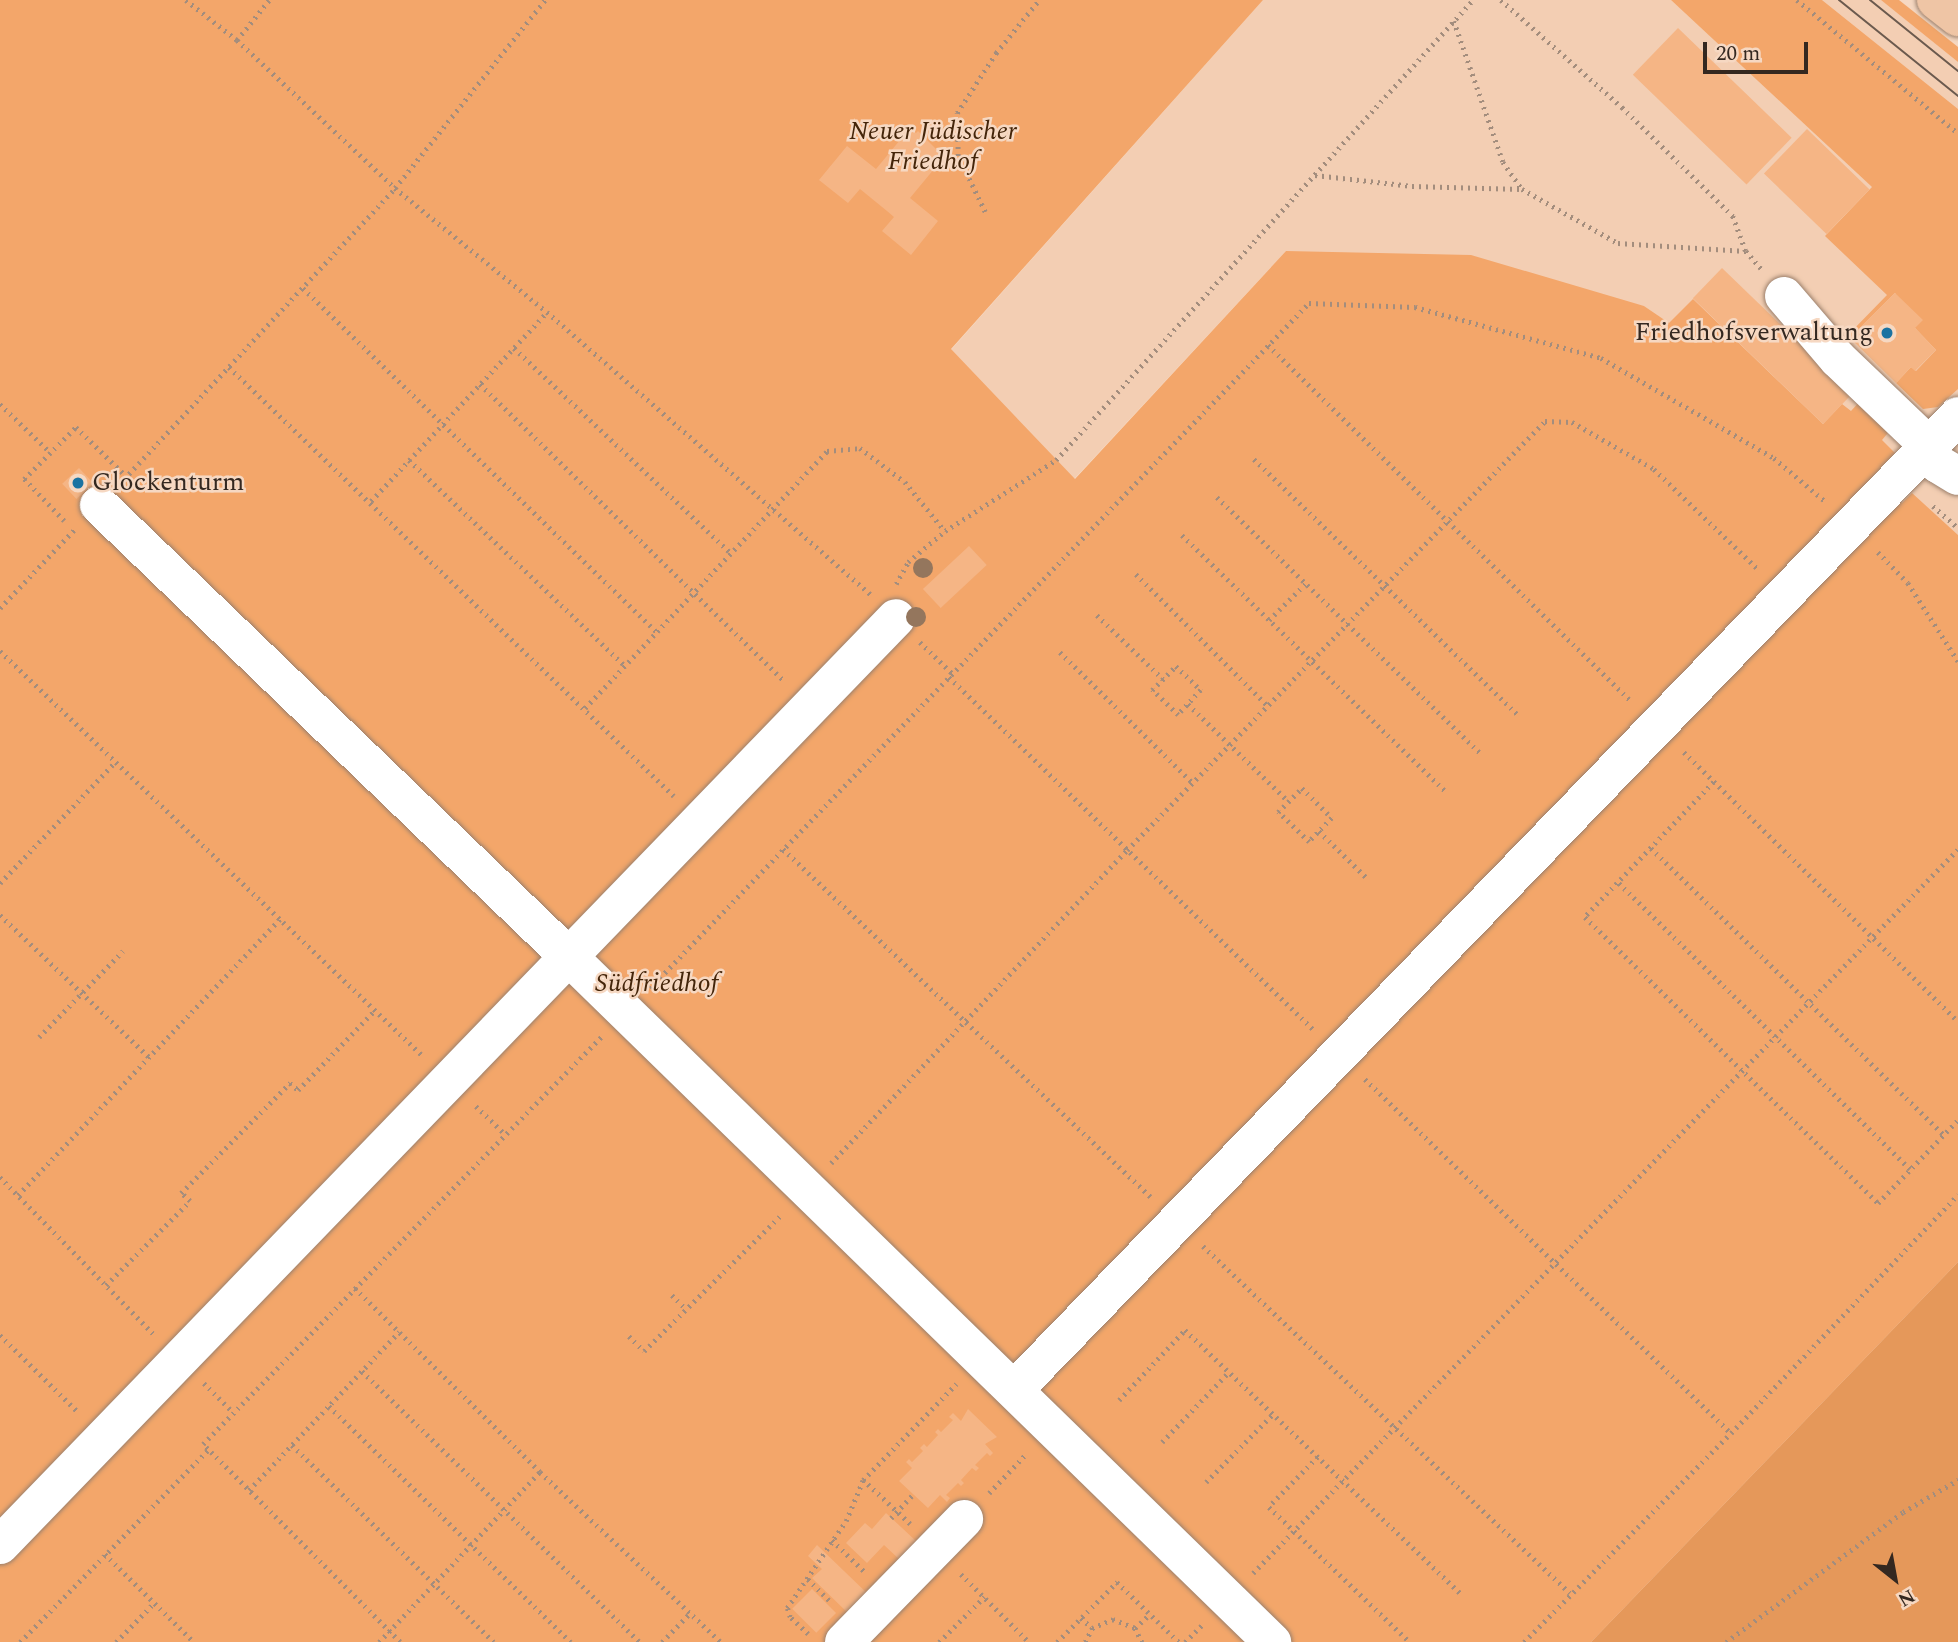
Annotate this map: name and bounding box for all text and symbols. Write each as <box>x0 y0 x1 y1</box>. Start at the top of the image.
scale bar <box>1706 28 1811 72</box>
text: 20 m <box>1716 38 1760 70</box>
park label: Neuer Jüdischer Friedhof <box>849 116 1017 178</box>
place label: Friedhofsverwaltung <box>1635 317 1873 349</box>
marker: Friedhofsverwaltung <box>1879 325 1895 341</box>
place label: Glockenturm <box>92 467 244 499</box>
marker: Glockenturm <box>70 475 86 491</box>
park label: Südfriedhof <box>595 968 719 1000</box>
north arrow <box>1860 1544 1930 1614</box>
text: N <box>1892 1581 1920 1614</box>

